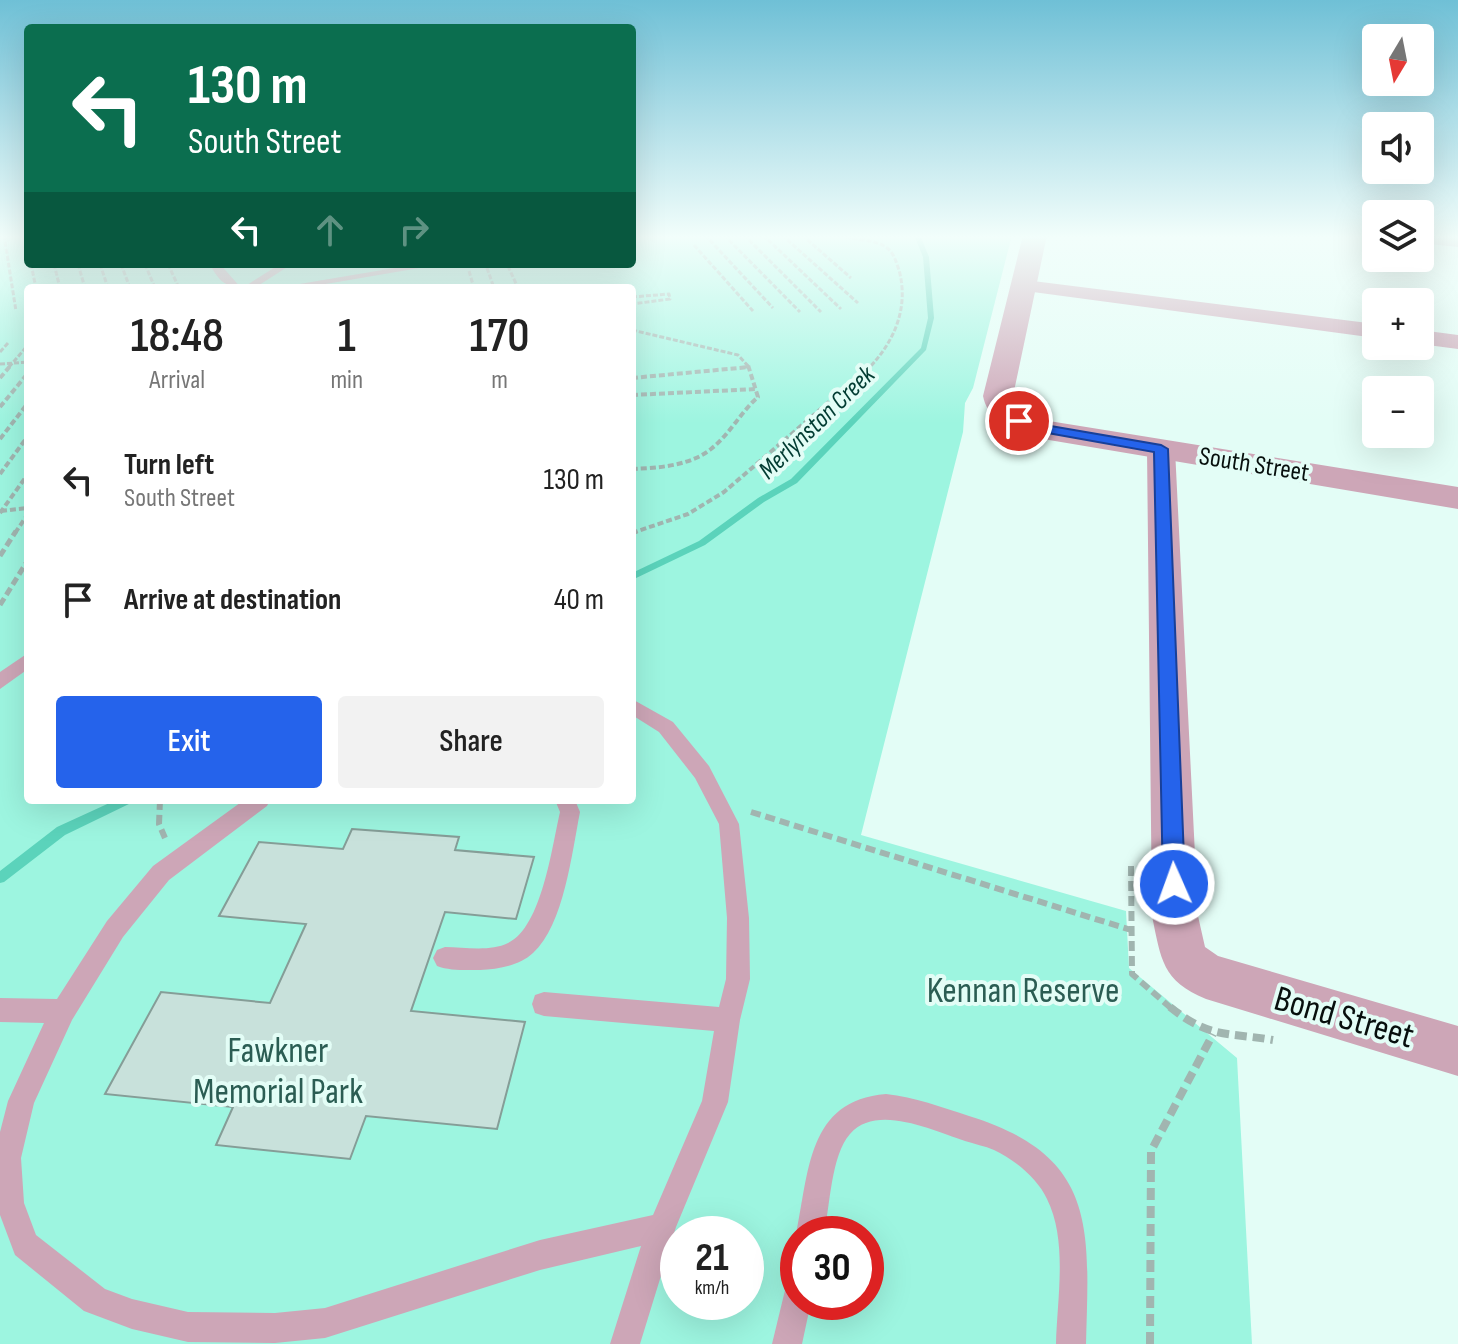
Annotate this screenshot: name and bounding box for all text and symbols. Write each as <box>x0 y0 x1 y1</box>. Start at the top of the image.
north arrow <box>1362 24 1434 96</box>
map controls <box>1362 24 1434 448</box>
text: 130 m <box>188 53 308 120</box>
icon: left <box>56 56 160 160</box>
button: sound <box>1362 112 1434 184</box>
text: South Street <box>188 121 341 164</box>
button: layers <box>1362 200 1434 272</box>
icon: left <box>224 208 268 252</box>
icon: ahead <box>308 208 352 252</box>
icon: right <box>392 208 436 252</box>
button: + <box>1362 288 1434 360</box>
text: 18:48 <box>130 308 224 365</box>
text: 1 <box>338 308 356 365</box>
text: 170 <box>470 308 530 365</box>
water label: Merlynston Creek <box>752 359 882 486</box>
text: Arrival <box>149 365 205 396</box>
text: min <box>330 365 363 396</box>
text: m <box>491 365 508 396</box>
button: − <box>1362 376 1434 448</box>
pin <box>985 387 1053 455</box>
icon: arrive <box>997 399 1041 443</box>
street label: South Street <box>1197 441 1311 489</box>
text: Turn left <box>124 447 214 483</box>
icon: left <box>56 458 100 502</box>
text: 130 m <box>544 462 604 498</box>
text: South Street <box>124 483 235 514</box>
icon: arrive <box>56 578 100 622</box>
text: Arrive at destination <box>124 582 341 618</box>
text: 40 m <box>554 582 604 618</box>
button: Exit <box>56 696 322 788</box>
button: Share <box>338 696 604 788</box>
position arrow <box>1132 842 1216 926</box>
park label: Kennan Reserve <box>927 970 1119 1013</box>
street label: Bond Street <box>1269 978 1419 1058</box>
park label: Fawkner Memorial Park <box>193 1030 363 1114</box>
speed limit sign: 30 <box>780 1216 884 1320</box>
text: 21 <box>695 1234 729 1282</box>
text: km/h <box>695 1276 729 1300</box>

